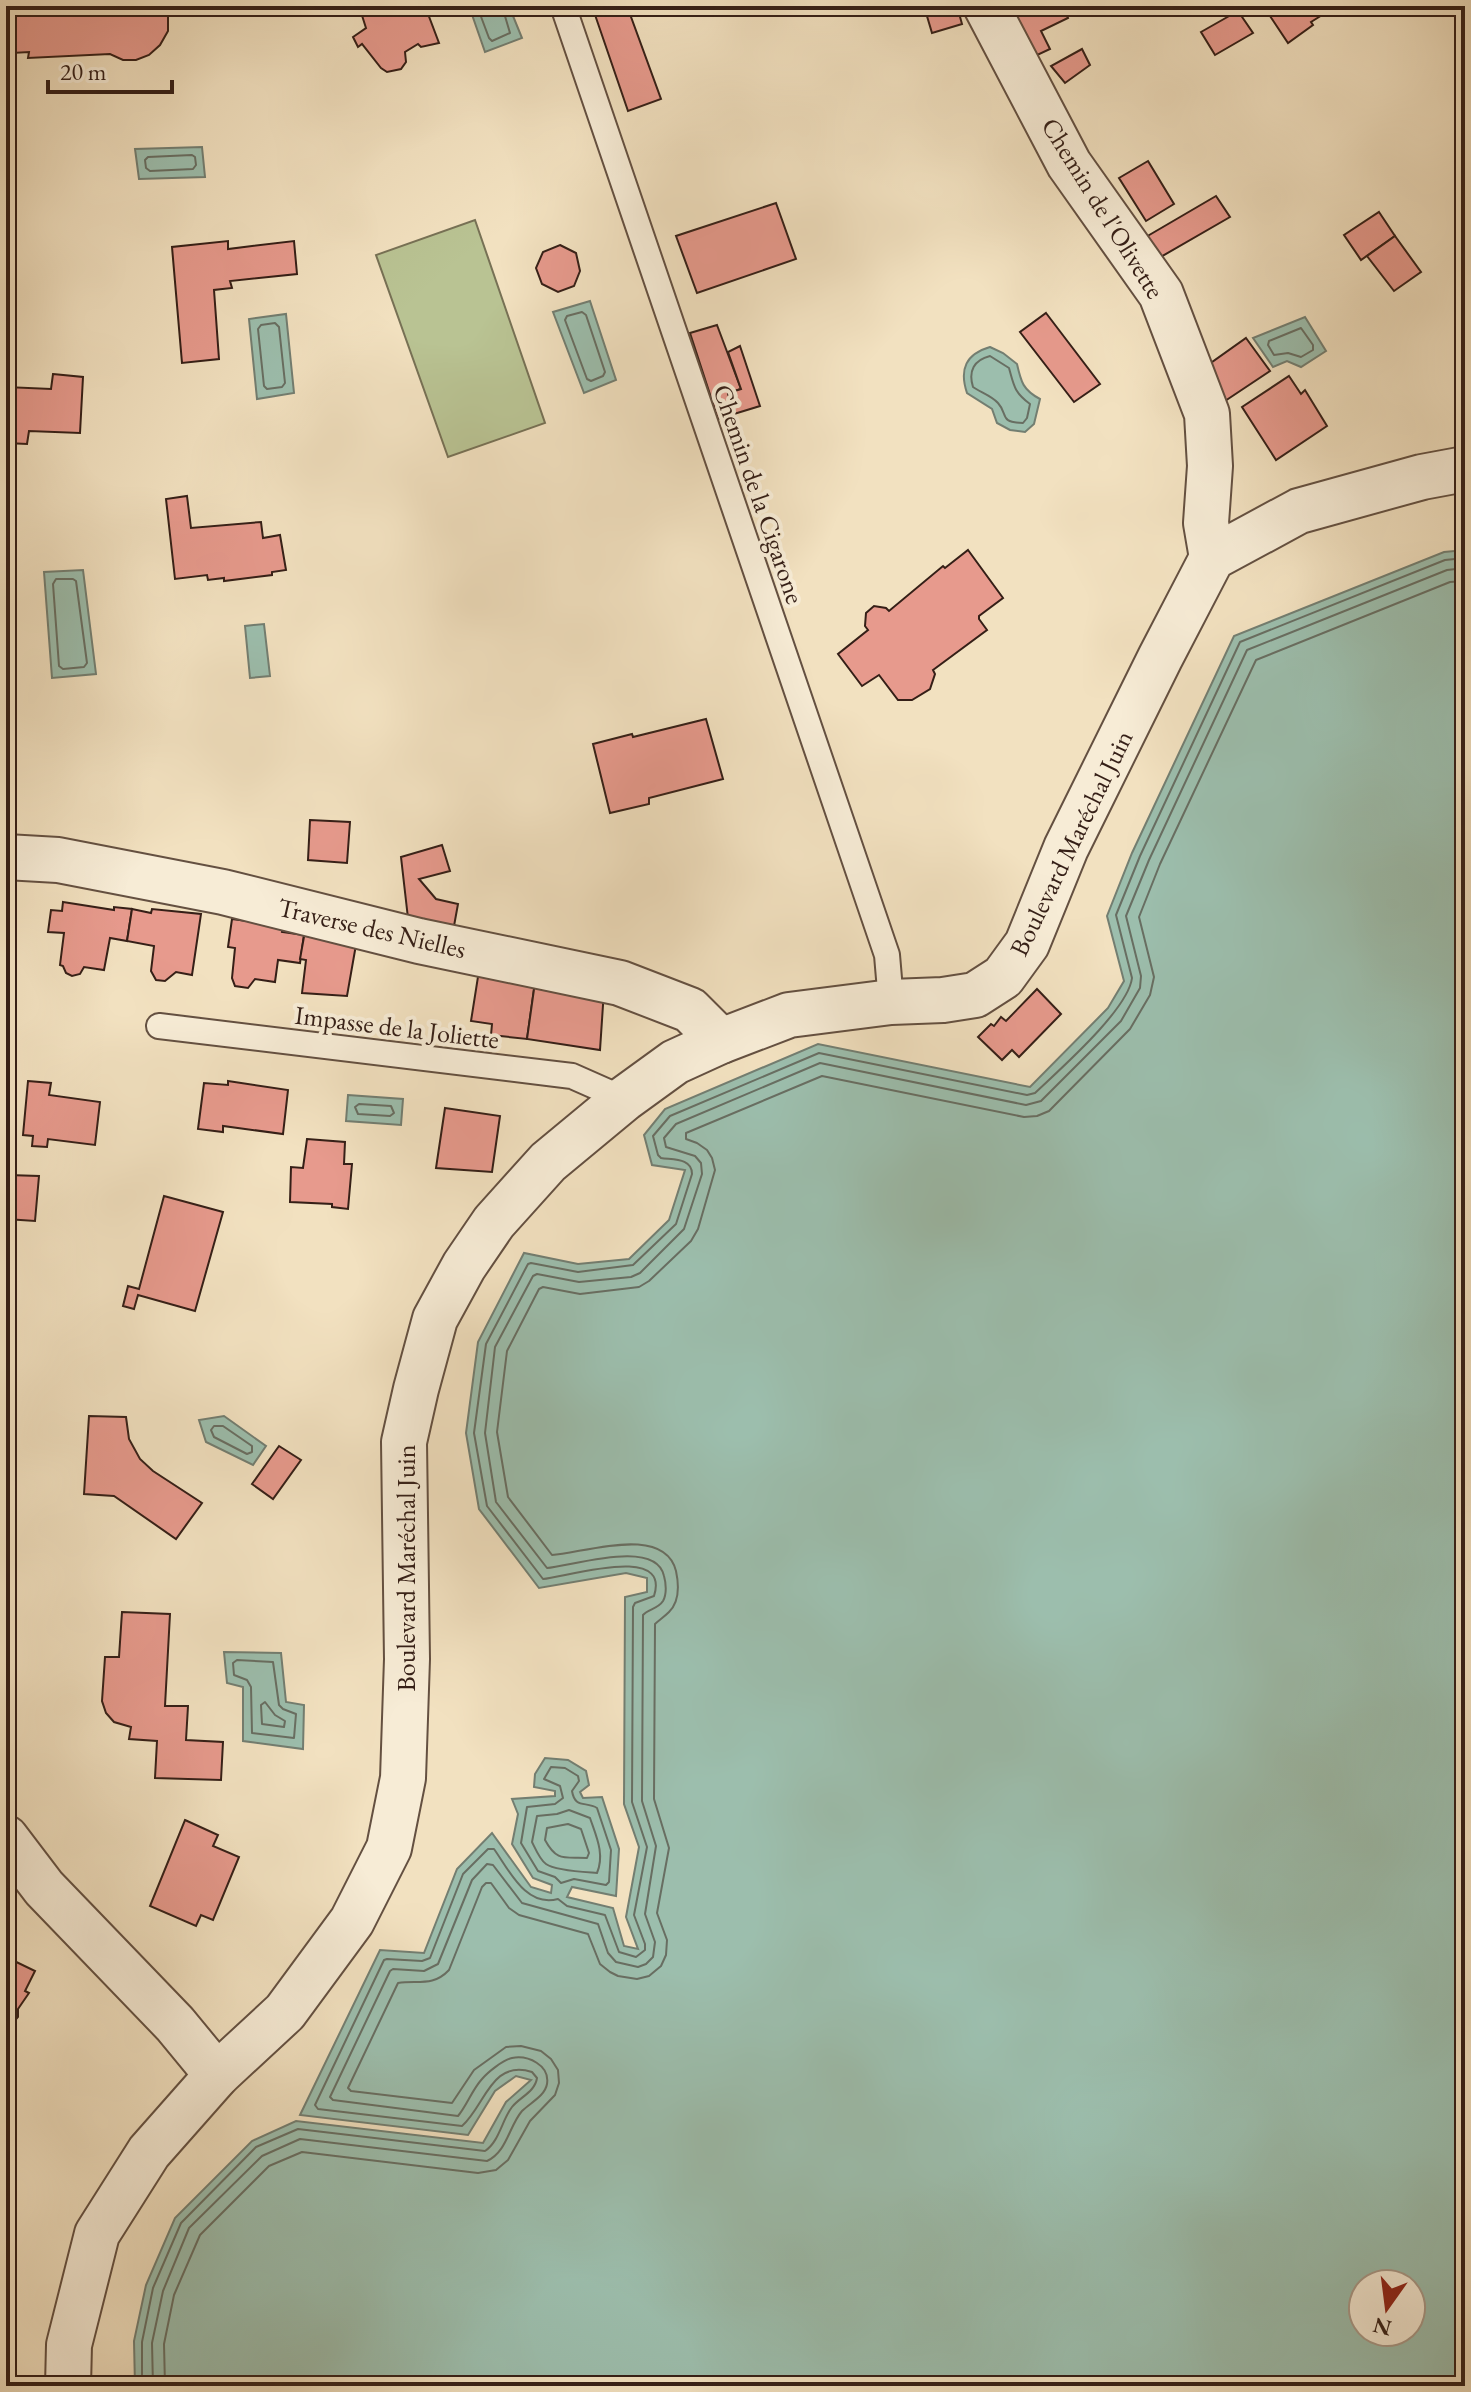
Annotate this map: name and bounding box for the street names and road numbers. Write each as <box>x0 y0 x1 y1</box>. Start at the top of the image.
street label: Chemin de l'Olivette <box>1034 111 1172 305</box>
street label: Chemin de la Cigarone <box>706 380 812 608</box>
street label: Boulevard Maréchal Juin <box>1002 724 1141 961</box>
street label: Traverse des Nielles <box>275 890 469 966</box>
street label: Impasse de la Joliette <box>293 998 501 1056</box>
street label: Boulevard Maréchal Juin <box>389 1444 423 1691</box>

